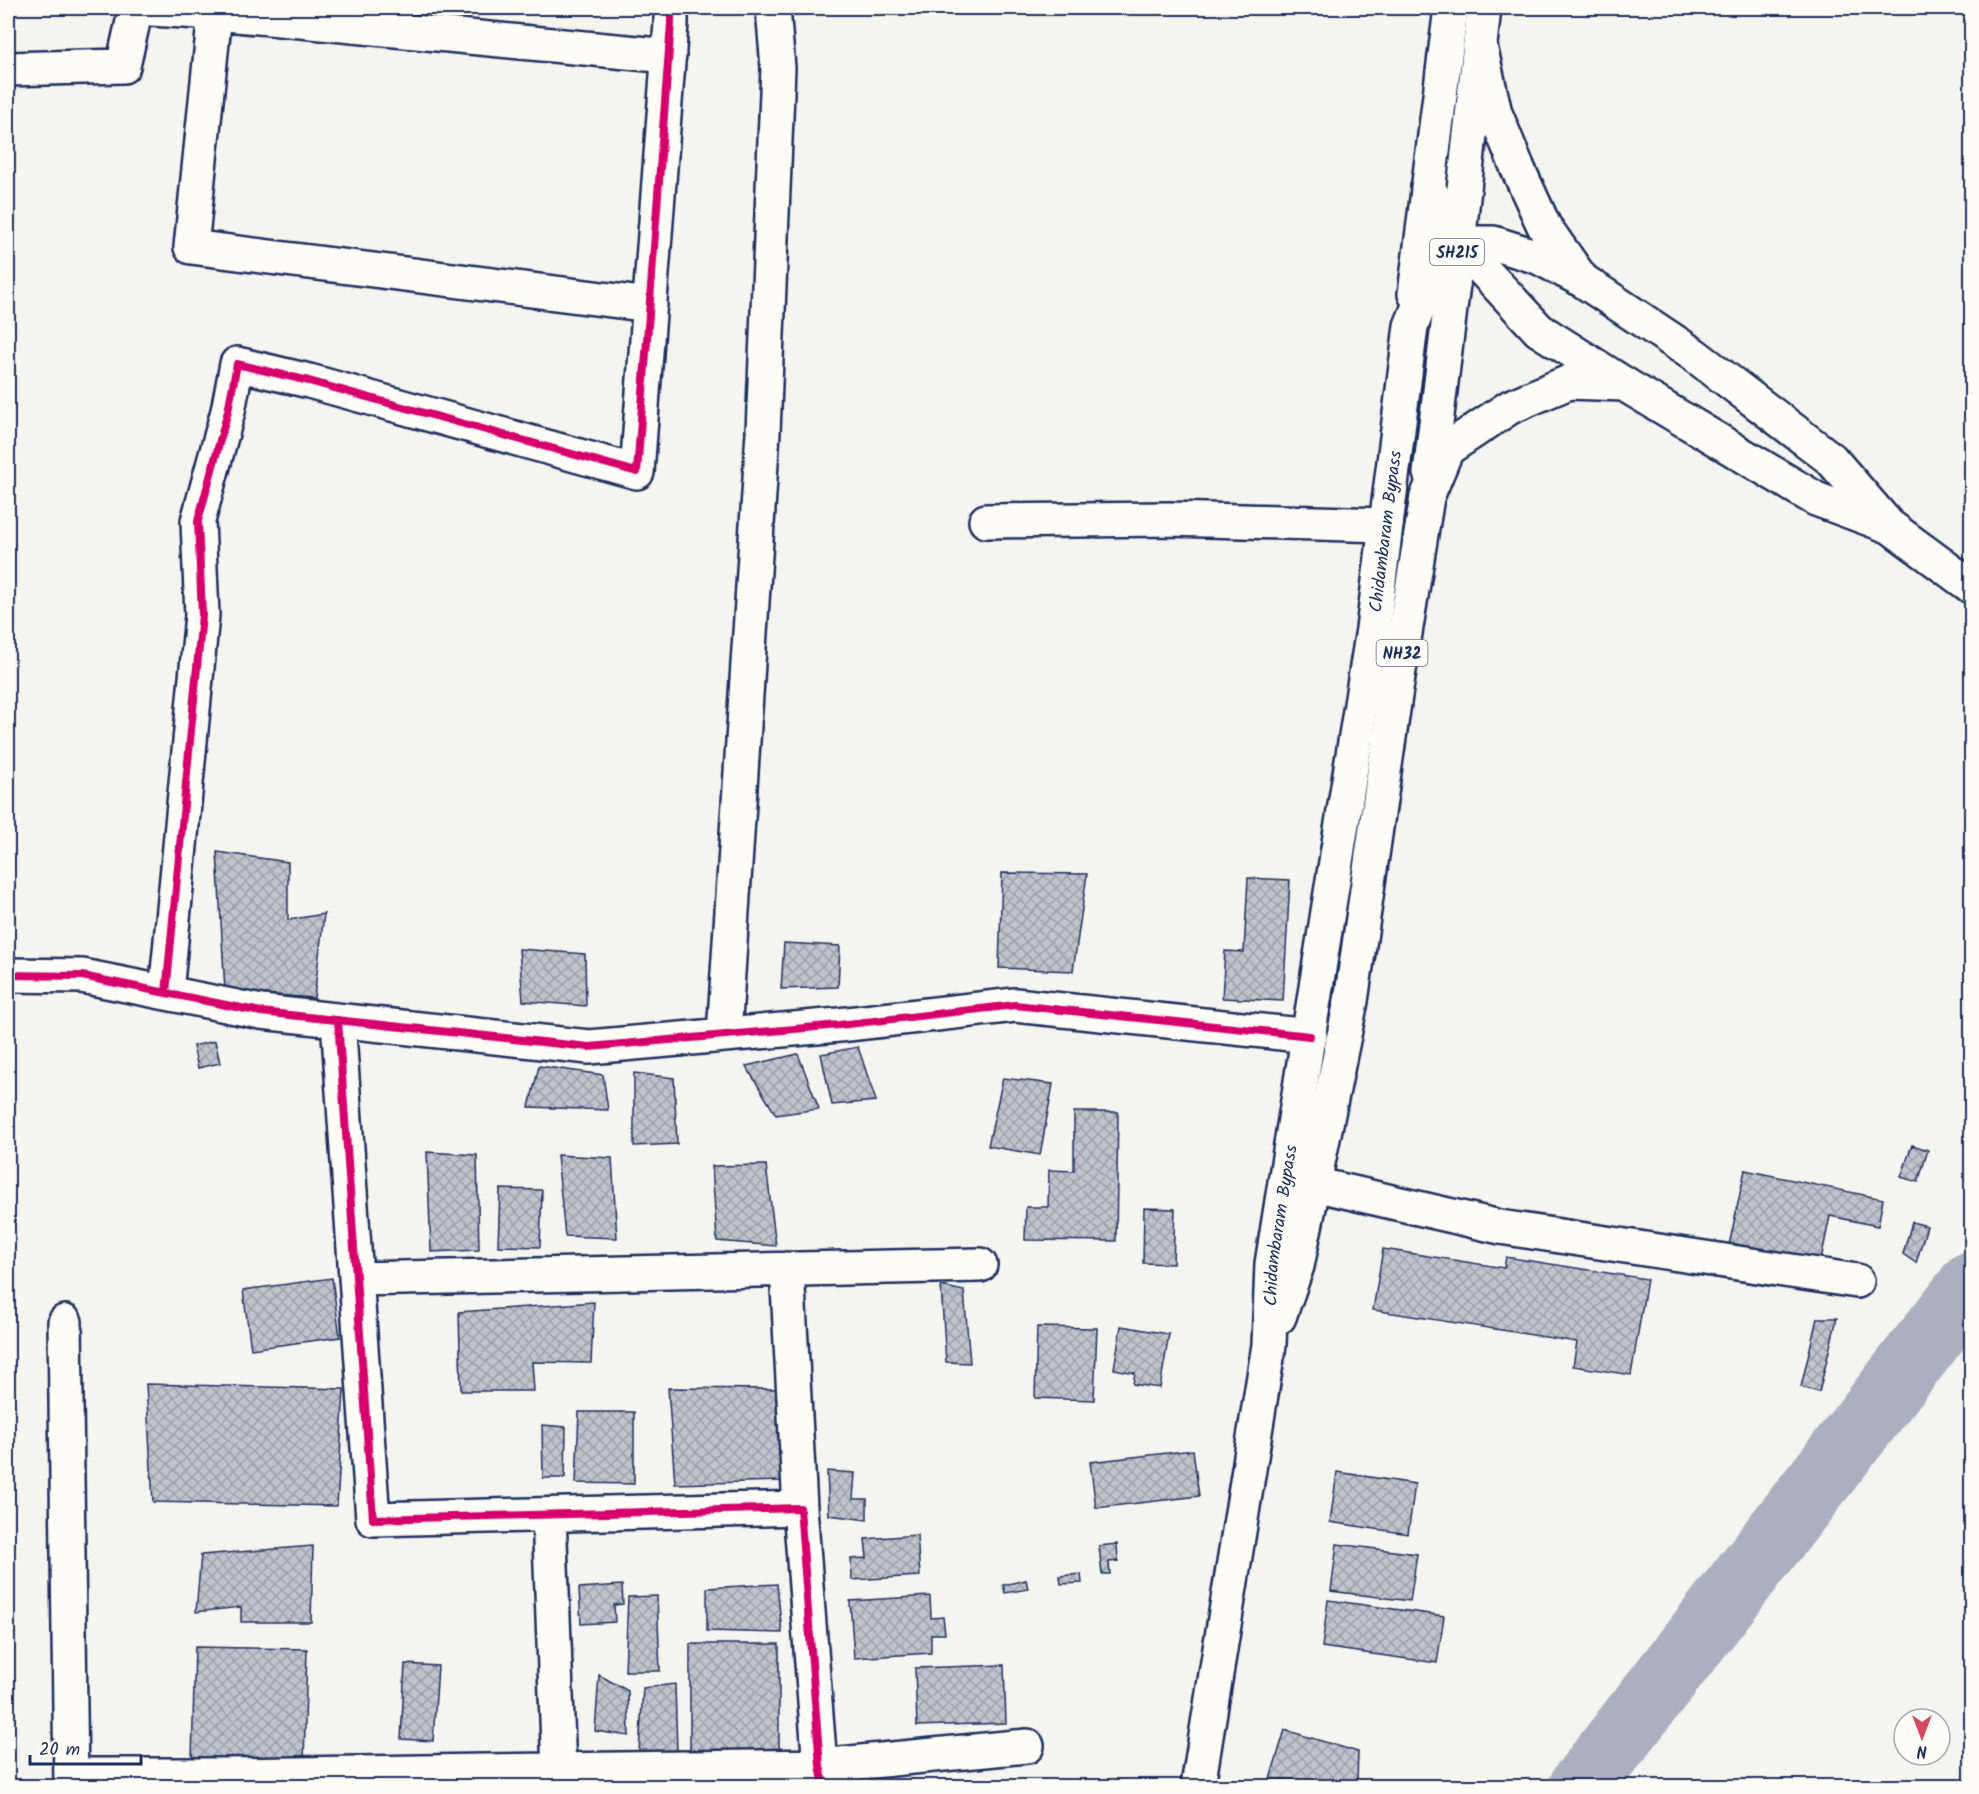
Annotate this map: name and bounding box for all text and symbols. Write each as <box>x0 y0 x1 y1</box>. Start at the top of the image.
road number: SH215 <box>1430 239 1484 265</box>
street label: Chidambaram Bypass <box>1362 449 1411 614</box>
road number: NH32 <box>1376 640 1428 666</box>
street label: Chidambaram Bypass <box>1257 1143 1307 1307</box>
north arrow <box>1892 1707 1952 1767</box>
scale bar <box>30 1728 141 1766</box>
text: 20 m <box>39 1736 80 1765</box>
text: N <box>1917 1738 1927 1763</box>

